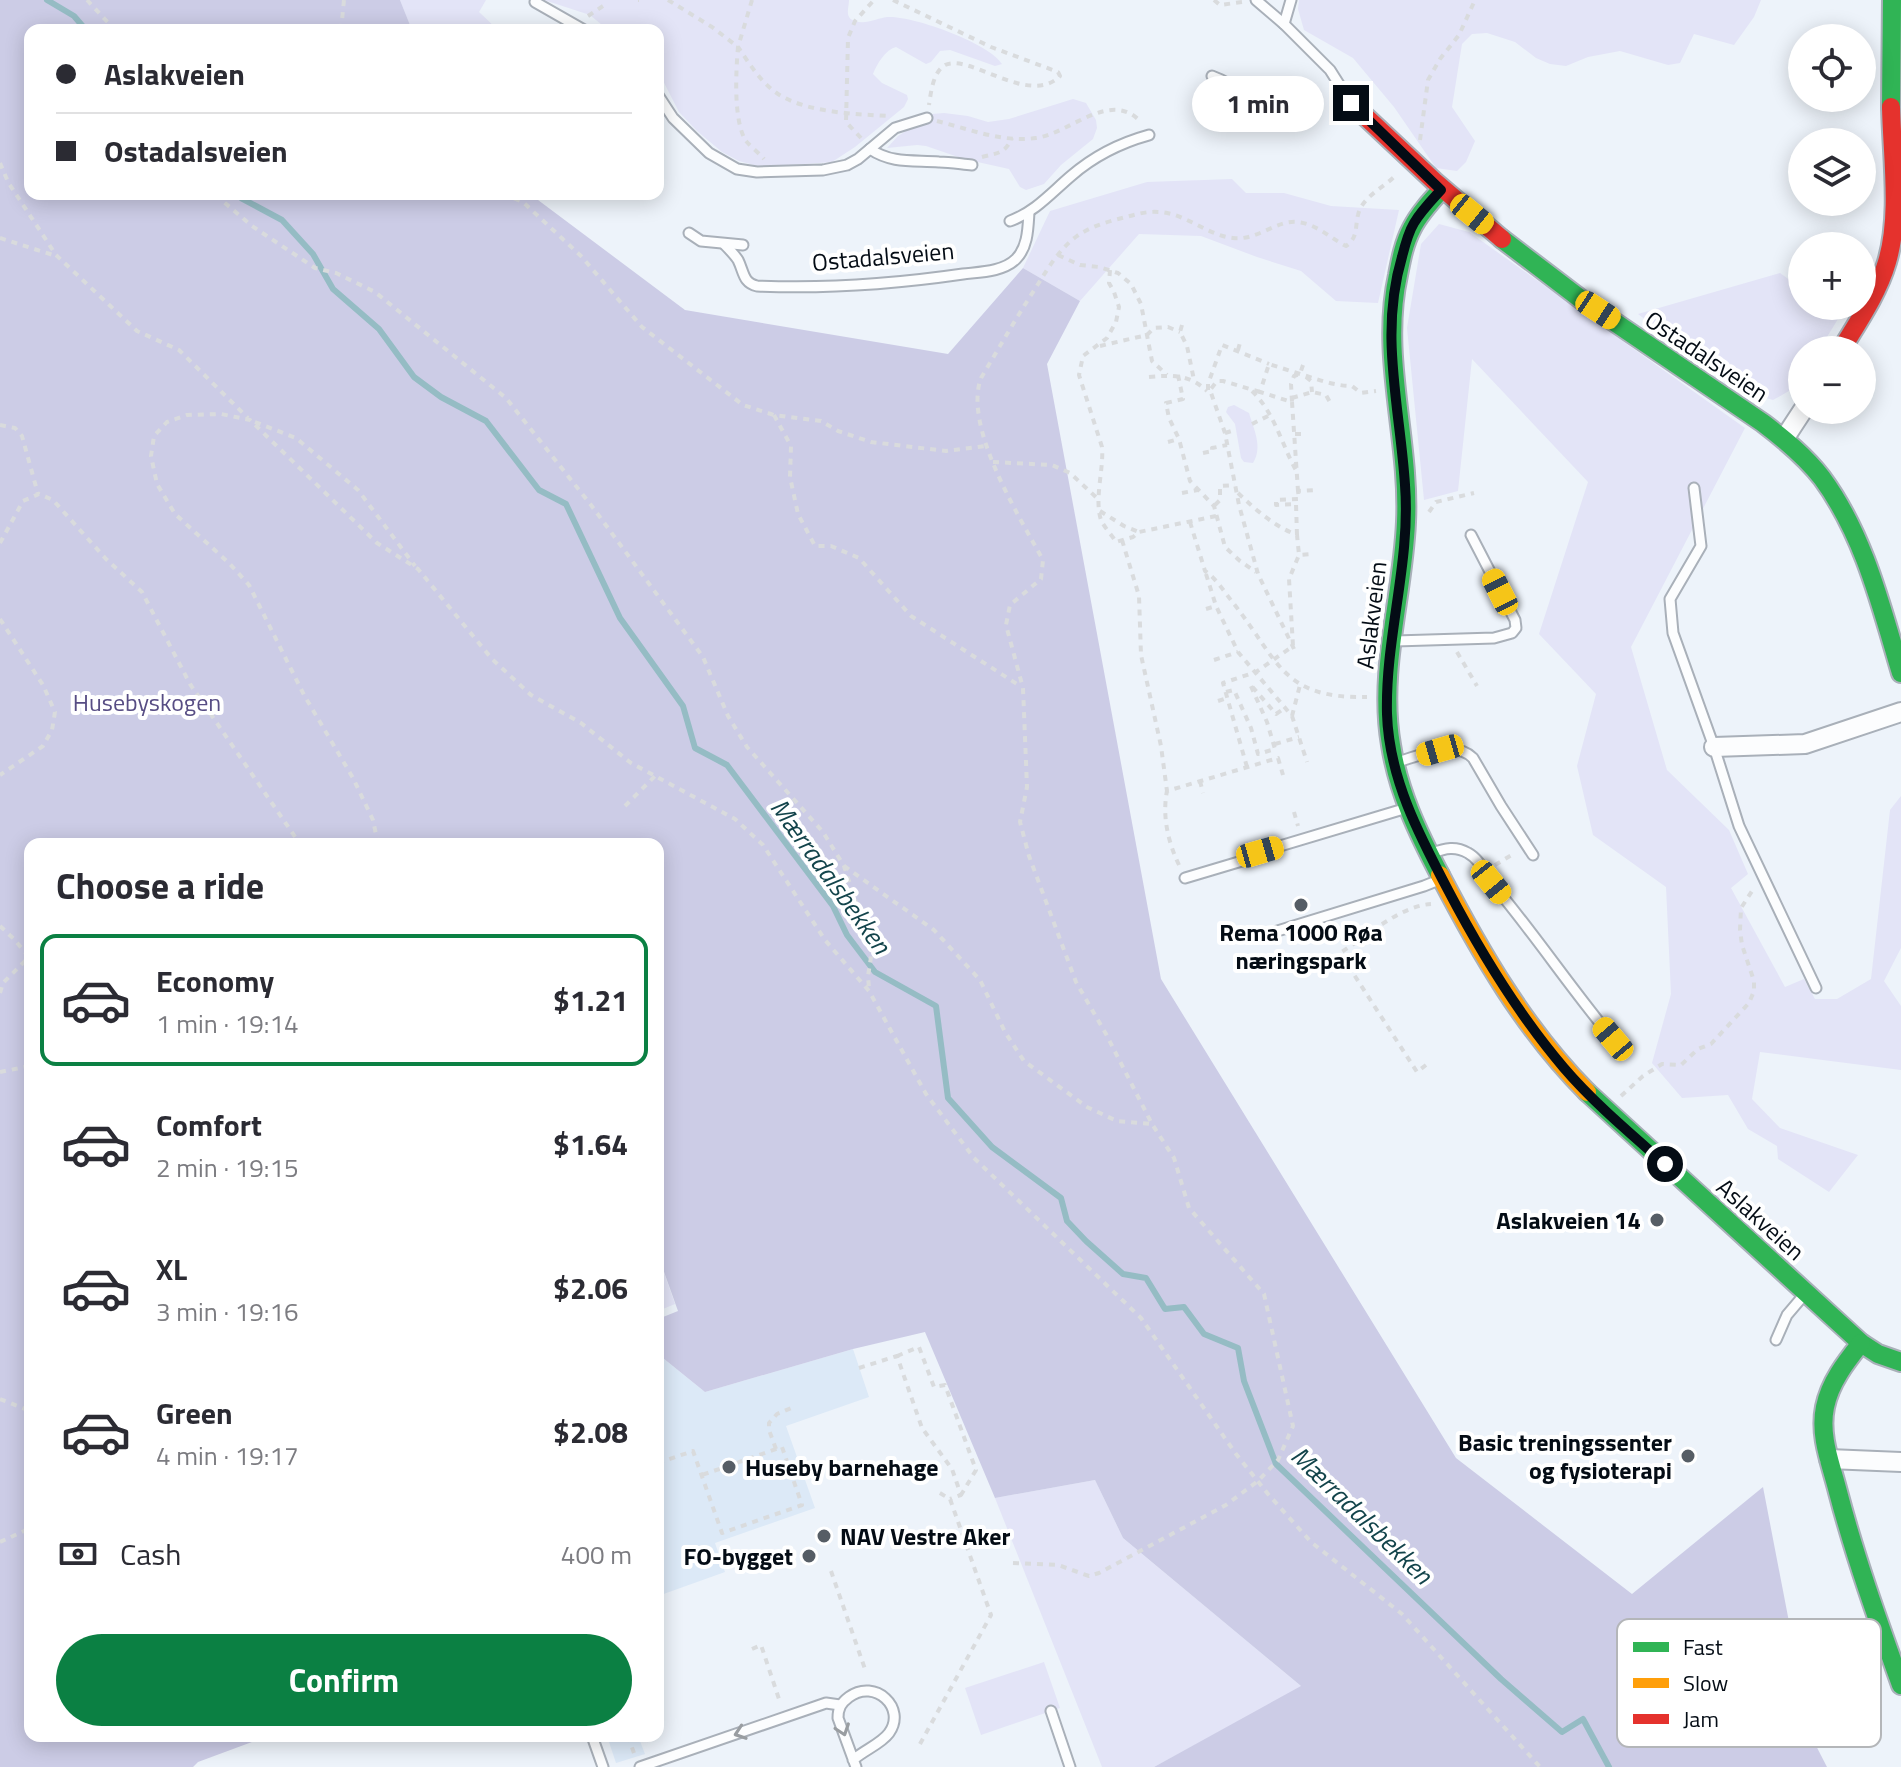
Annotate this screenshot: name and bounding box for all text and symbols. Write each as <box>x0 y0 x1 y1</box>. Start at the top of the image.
map controls <box>1788 24 1876 424</box>
button: locate <box>1788 24 1876 112</box>
text: Aslakveien <box>104 51 245 97</box>
callout: 1 min <box>1191 75 1323 131</box>
text: 1 min <box>1226 84 1290 123</box>
route end <box>1333 85 1369 121</box>
text: Ostadalsveien <box>104 128 288 174</box>
button: layers <box>1788 128 1876 216</box>
car <box>1446 190 1498 238</box>
street label: Ostadalsveien <box>810 232 956 280</box>
button: + <box>1788 232 1876 320</box>
car <box>1571 287 1625 333</box>
street label: Ostadalsveien <box>1638 301 1776 411</box>
button: − <box>1788 336 1876 424</box>
street label: Aslakveien <box>1347 559 1395 671</box>
car <box>1478 565 1522 619</box>
park label: Husebyskogen <box>73 684 221 720</box>
car <box>1414 732 1466 768</box>
water label: Mærradalsbekken <box>761 790 902 963</box>
car <box>1234 834 1286 870</box>
car <box>1467 856 1515 908</box>
text: Choose a ride <box>56 858 264 913</box>
marker: Rema 1000 Røa næringspark <box>1292 896 1310 914</box>
place label: Rema 1000 Røa næringspark <box>1219 914 1383 978</box>
text: Economy <box>156 958 274 1004</box>
icon: car <box>60 964 132 1036</box>
text: $1.21 <box>553 977 628 1023</box>
text: 1 min · 19:14 <box>156 1004 299 1043</box>
car <box>1588 1013 1638 1065</box>
text: Comfort <box>156 1102 262 1148</box>
icon: car <box>60 1108 132 1180</box>
text: $1.64 <box>553 1121 628 1167</box>
route start <box>1647 1146 1683 1182</box>
text: 2 min · 19:15 <box>156 1148 299 1187</box>
street label: Aslakveien <box>1709 1169 1813 1269</box>
place label: Aslakveien 14 <box>1496 1202 1641 1238</box>
marker: Aslakveien 14 <box>1648 1211 1666 1229</box>
text: XL <box>156 1246 187 1292</box>
icon: car <box>60 1252 132 1324</box>
text: $2.06 <box>553 1265 628 1311</box>
text: 3 min · 19:16 <box>156 1292 299 1331</box>
text: Green <box>156 1390 233 1436</box>
icon: car <box>60 1396 132 1468</box>
text: $2.08 <box>553 1409 628 1455</box>
place label: Basic treningssenter og fysioterapi <box>1458 1424 1672 1488</box>
text: 4 min · 19:17 <box>156 1436 299 1475</box>
water label: Mærradalsbekken <box>1282 1437 1443 1594</box>
marker: Basic treningssenter og fysioterapi <box>1679 1447 1697 1465</box>
place label: Huseby barnehage <box>745 1449 939 1485</box>
marker: Huseby barnehage <box>720 1458 738 1476</box>
place label: NAV Vestre Aker <box>840 1518 1011 1554</box>
marker: NAV Vestre Aker <box>815 1527 833 1545</box>
text: Cash <box>120 1531 181 1577</box>
icon: cash <box>56 1532 100 1576</box>
text: 400 m <box>561 1535 632 1574</box>
place label: FO-bygget <box>684 1538 793 1574</box>
marker: FO-bygget <box>800 1547 818 1565</box>
legend <box>1617 1619 1881 1747</box>
text: Fast <box>1683 1630 1723 1664</box>
button: Confirm <box>56 1634 632 1726</box>
text: Slow <box>1683 1666 1729 1700</box>
text: Jam <box>1683 1702 1719 1736</box>
one-way arrow <box>833 1722 849 1736</box>
one-way arrow <box>734 1723 748 1740</box>

